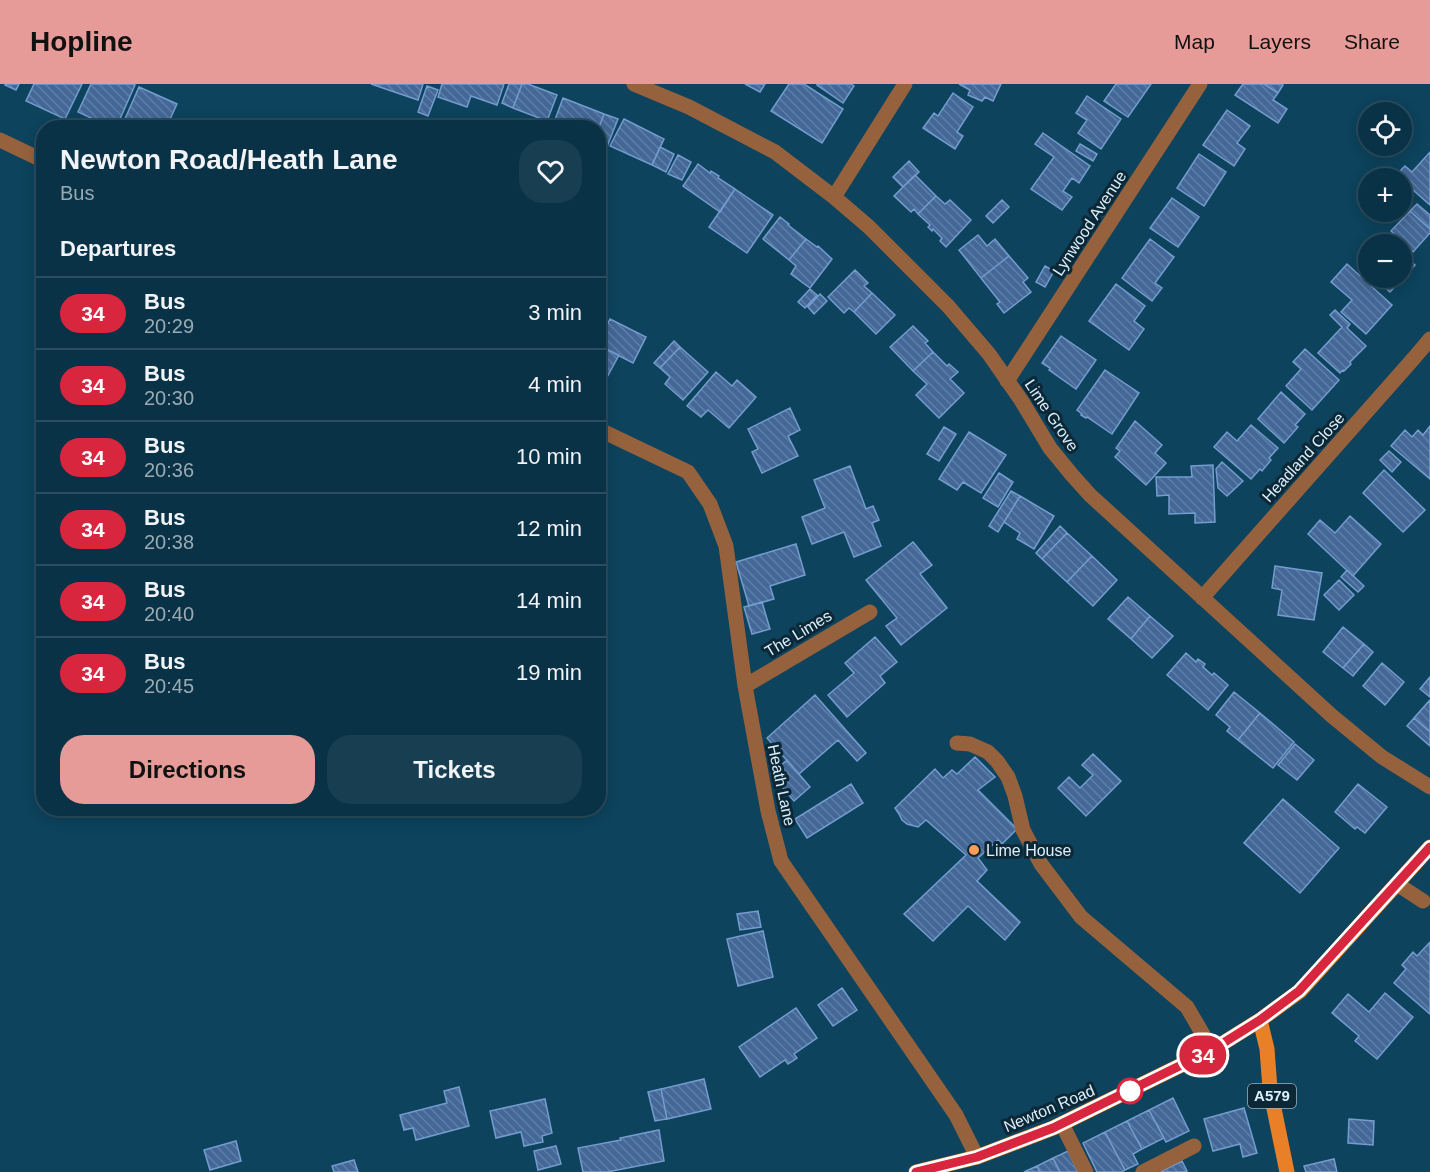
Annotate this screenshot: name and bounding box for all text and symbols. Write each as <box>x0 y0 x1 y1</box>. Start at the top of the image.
text: Hopline <box>30 26 133 57</box>
text: Map <box>1174 30 1215 53</box>
text: Layers <box>1248 30 1311 53</box>
text: Share <box>1344 30 1400 53</box>
map controls <box>1358 102 1412 288</box>
button: locate <box>1358 102 1412 156</box>
button: heart <box>519 140 582 203</box>
text: Newton Road/Heath Lane <box>60 144 398 175</box>
street label: Lynwood Avenue <box>1049 168 1130 279</box>
button: + <box>1358 168 1412 222</box>
text: Bus <box>60 182 94 204</box>
button: − <box>1358 234 1412 288</box>
text: Departures <box>60 236 176 261</box>
text: Bus <box>144 289 186 314</box>
text: 3 min <box>528 300 582 325</box>
text: 34 <box>81 302 105 325</box>
text: 20:29 <box>144 315 194 337</box>
text: Bus <box>144 361 186 386</box>
text: 4 min <box>528 372 582 397</box>
text: 34 <box>81 374 105 397</box>
street label: Lime Grove <box>1021 376 1082 454</box>
text: 20:30 <box>144 387 194 409</box>
street label: Headland Close <box>1259 409 1348 505</box>
text: Bus <box>144 433 186 458</box>
text: 10 min <box>516 444 582 469</box>
text: 34 <box>81 446 105 469</box>
text: 20:36 <box>144 459 194 481</box>
text: Bus <box>144 505 186 530</box>
text: 12 min <box>516 516 582 541</box>
text: 34 <box>81 518 105 541</box>
text: 20:38 <box>144 531 194 553</box>
text: Bus <box>144 577 186 602</box>
text: 14 min <box>516 588 582 613</box>
text: 34 <box>81 590 105 613</box>
text: 20:40 <box>144 603 194 625</box>
street label: The Limes <box>762 607 835 660</box>
text: Bus <box>144 649 186 674</box>
text: 19 min <box>516 660 582 685</box>
text: 34 <box>81 662 105 685</box>
text: 20:45 <box>144 675 194 697</box>
button: Directions <box>60 735 315 804</box>
button: Tickets <box>327 735 582 804</box>
street label: Heath Lane <box>765 743 798 827</box>
place label: Lime House <box>986 842 1071 859</box>
marker: Lime House <box>967 843 981 857</box>
line badge: 34 <box>1176 1036 1230 1074</box>
text: 34 <box>1191 1044 1215 1067</box>
unlabelled marker <box>1117 1078 1143 1104</box>
street label: Newton Road <box>1001 1082 1097 1135</box>
road number: A579 <box>1248 1084 1296 1108</box>

